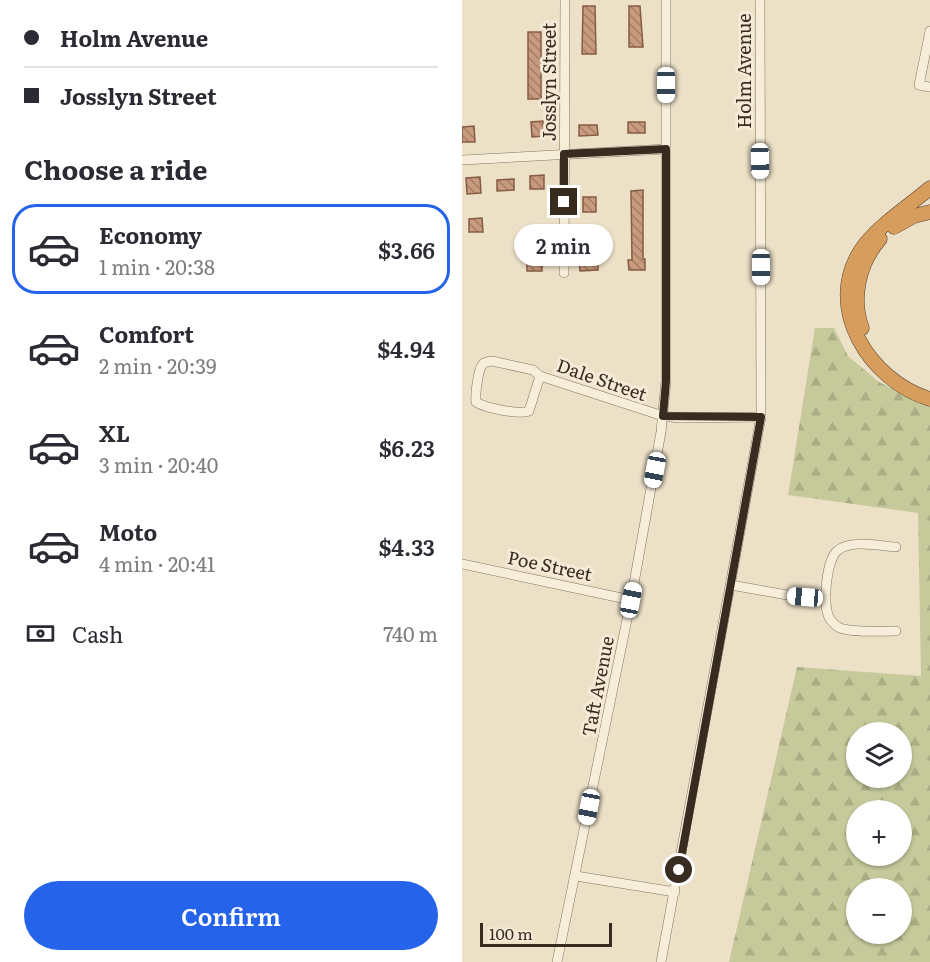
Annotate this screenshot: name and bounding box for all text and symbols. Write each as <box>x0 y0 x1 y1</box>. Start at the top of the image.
street label: Holm Avenue <box>730 13 757 129</box>
text: Holm Avenue <box>60 21 208 54</box>
street label: Josslyn Street <box>535 22 562 141</box>
car <box>657 67 675 103</box>
text: Josslyn Street <box>60 79 217 112</box>
car <box>751 143 769 179</box>
text: Choose a ride <box>24 148 207 188</box>
route end <box>550 188 577 215</box>
text: Economy <box>99 218 202 251</box>
icon: car <box>27 222 81 276</box>
callout: 2 min <box>514 223 614 265</box>
text: 2 min <box>536 230 591 260</box>
text: $3.66 <box>378 233 435 266</box>
car <box>752 249 770 285</box>
text: 1 min · 20:38 <box>99 251 215 281</box>
text: Comfort <box>99 317 194 350</box>
icon: car <box>27 321 81 375</box>
text: $4.94 <box>377 332 435 365</box>
text: 2 min · 20:39 <box>99 350 217 380</box>
street label: Dale Street <box>553 351 651 407</box>
text: XL <box>99 416 130 449</box>
icon: car <box>27 420 81 474</box>
text: $6.23 <box>379 431 435 464</box>
text: 3 min · 20:40 <box>99 449 218 479</box>
car <box>643 451 667 489</box>
text: Moto <box>99 515 157 548</box>
icon: car <box>27 519 81 573</box>
text: $4.33 <box>378 530 435 563</box>
street label: Poe Street <box>505 543 595 587</box>
text: 4 min · 20:41 <box>99 548 215 578</box>
car <box>619 581 643 619</box>
car <box>786 586 824 608</box>
icon: cash <box>24 617 57 650</box>
text: Cash <box>72 617 123 650</box>
text: 740 m <box>383 618 438 648</box>
street label: Taft Avenue <box>574 633 620 739</box>
map controls <box>846 722 912 944</box>
button: layers <box>846 722 912 788</box>
car <box>577 788 601 826</box>
button: + <box>846 800 912 866</box>
route start <box>665 856 692 883</box>
button: − <box>846 878 912 944</box>
button: Confirm <box>24 881 438 950</box>
scale bar <box>480 920 612 948</box>
text: 100 m <box>489 921 533 945</box>

